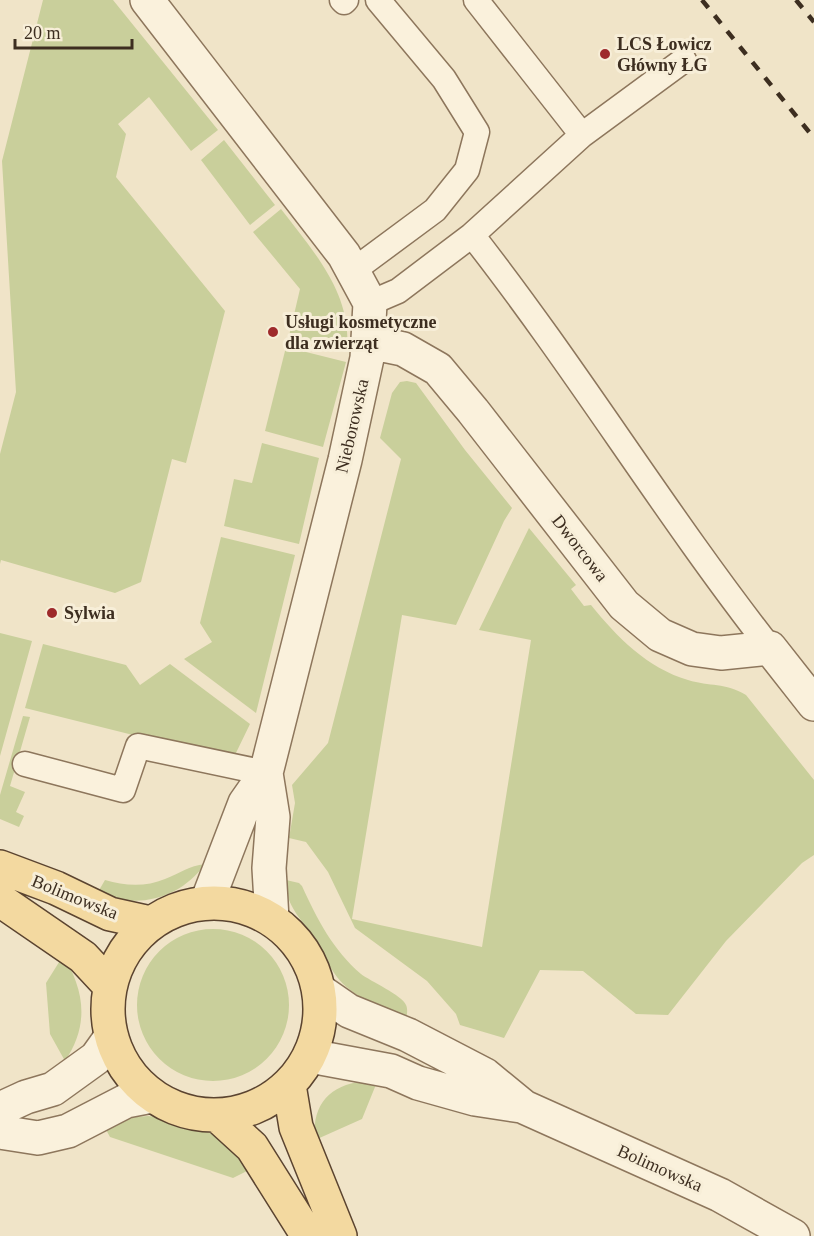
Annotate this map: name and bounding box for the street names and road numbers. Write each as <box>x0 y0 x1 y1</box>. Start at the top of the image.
street label: Nieborowska <box>331 377 373 475</box>
street label: Dworcowa <box>548 511 612 585</box>
street label: Bolimowska <box>29 871 121 923</box>
street label: Bolimowska <box>614 1140 706 1196</box>

